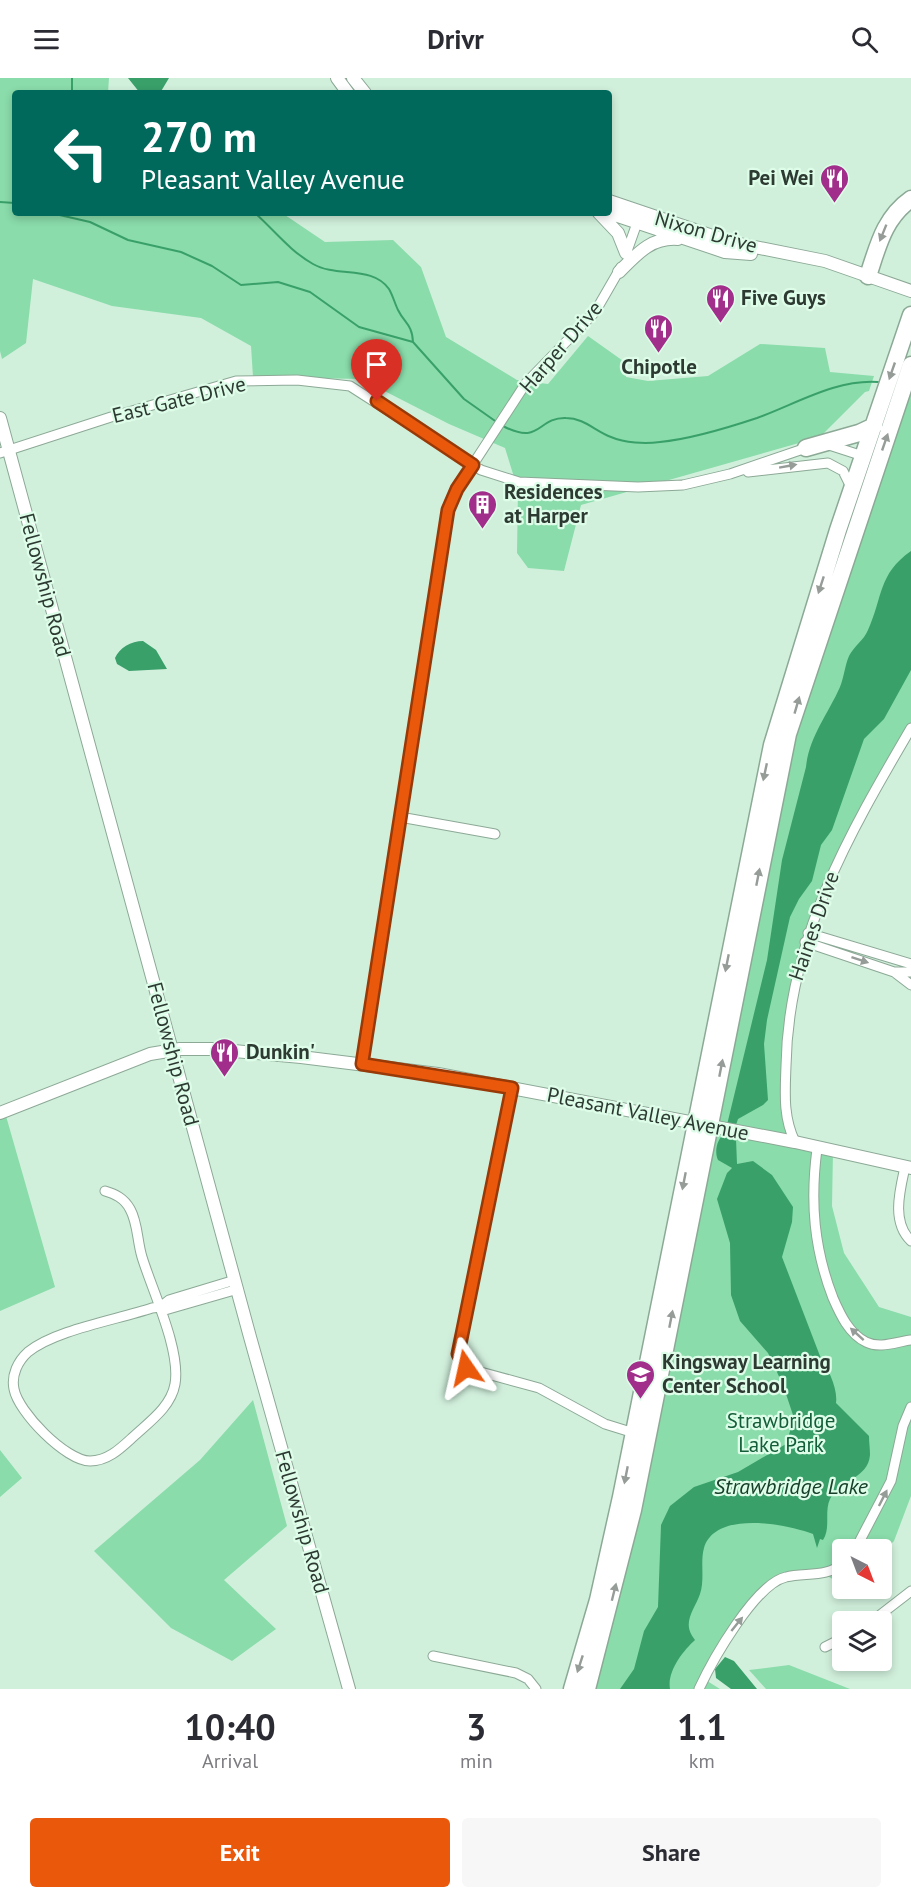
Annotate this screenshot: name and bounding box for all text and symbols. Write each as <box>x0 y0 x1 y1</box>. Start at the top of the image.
text: Drivr <box>427 22 484 56</box>
icon: menu <box>30 23 63 56</box>
icon: search <box>848 23 881 56</box>
text: 270 m <box>141 109 257 164</box>
icon: left <box>42 114 120 192</box>
text: Pleasant Valley Avenue <box>141 162 405 196</box>
restaurant icon: Pei Wei <box>819 162 851 204</box>
place label: Pei Wei <box>748 164 814 191</box>
street label: Nixon Drive <box>652 204 761 259</box>
one-way arrow <box>878 225 888 243</box>
restaurant icon: Five Guys <box>704 282 736 324</box>
place label: Five Guys <box>741 284 826 311</box>
street label: Harper Drive <box>513 295 608 398</box>
restaurant icon: Chipotle <box>643 312 675 354</box>
pin <box>351 339 402 401</box>
icon: arrive <box>360 348 393 381</box>
place label: Chipotle <box>621 353 697 380</box>
one-way arrow <box>887 362 897 380</box>
street label: East Gate Drive <box>109 370 248 429</box>
one-way arrow <box>880 433 890 451</box>
one-way arrow <box>779 461 798 470</box>
place label: Residences at Harper <box>504 478 603 529</box>
building icon: Residences at Harper <box>467 488 499 530</box>
street label: Fellowship Road <box>13 510 78 660</box>
one-way arrow <box>815 576 825 594</box>
one-way arrow <box>793 696 802 714</box>
one-way arrow <box>760 763 770 781</box>
one-way arrow <box>754 867 763 886</box>
street label: Haines Drive <box>782 868 845 984</box>
one-way arrow <box>722 954 731 973</box>
one-way arrow <box>851 956 869 965</box>
street label: Fellowship Road <box>141 979 206 1129</box>
restaurant icon: Dunkin' <box>209 1036 241 1078</box>
place label: Dunkin' <box>246 1038 315 1065</box>
one-way arrow <box>717 1059 726 1078</box>
street label: Pleasant Valley Avenue <box>545 1081 751 1146</box>
one-way arrow <box>679 1171 688 1190</box>
one-way arrow <box>667 1309 676 1328</box>
one-way arrow <box>849 1327 864 1341</box>
position arrow <box>434 1336 498 1400</box>
place label: Kingsway Learning Center School <box>662 1348 831 1399</box>
school or university icon: Kingsway Learning Center School <box>625 1358 657 1400</box>
park label: Strawbridge Lake Park <box>727 1407 835 1458</box>
street label: Fellowship Road <box>269 1447 336 1597</box>
one-way arrow <box>621 1466 630 1485</box>
water label: Strawbridge Lake <box>714 1472 869 1500</box>
one-way arrow <box>877 1489 887 1507</box>
north arrow <box>832 1539 892 1599</box>
map controls <box>832 1539 892 1671</box>
one-way arrow <box>609 1583 619 1601</box>
button: layers <box>832 1611 892 1671</box>
one-way arrow <box>731 1616 744 1632</box>
one-way arrow <box>575 1655 584 1673</box>
text: 10:40 <box>184 1703 276 1750</box>
text: 3 <box>466 1703 487 1750</box>
text: 1.1 <box>677 1703 727 1750</box>
text: Arrival <box>202 1748 258 1774</box>
text: min <box>460 1748 493 1774</box>
text: km <box>689 1748 715 1774</box>
button: Exit <box>30 1818 450 1887</box>
button: Share <box>462 1818 881 1887</box>

